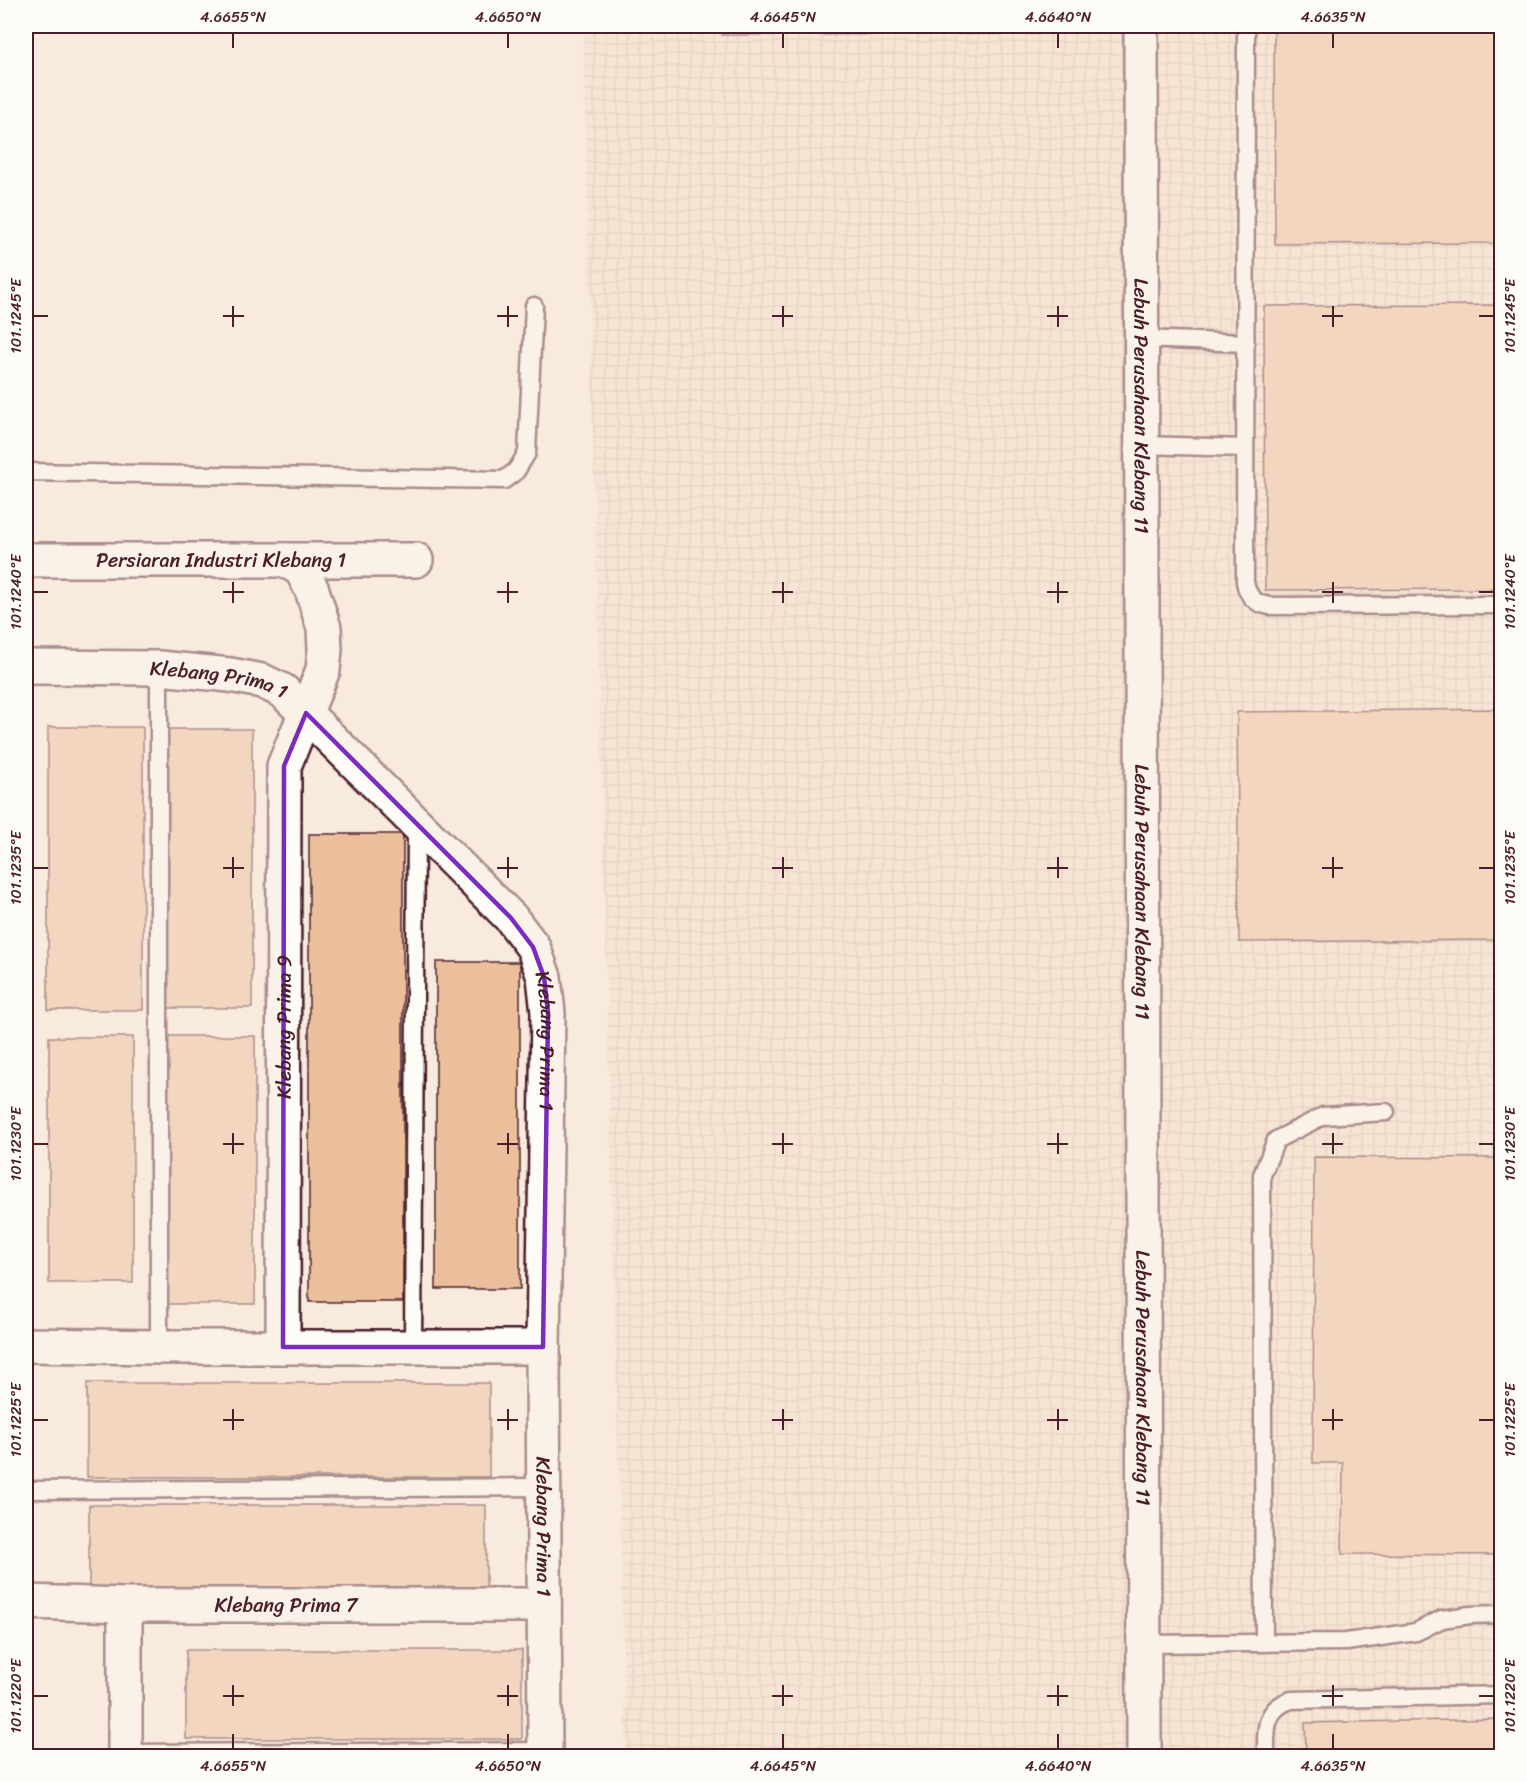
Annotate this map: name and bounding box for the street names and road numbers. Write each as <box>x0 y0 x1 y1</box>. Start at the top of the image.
street label: Lebuh Perusahaan Klebang 11 <box>1123 278 1159 534</box>
street label: Persiaran Industri Klebang 1 <box>96 543 346 578</box>
street label: Klebang Prima 1 <box>150 651 294 709</box>
street label: Lebuh Perusahaan Klebang 11 <box>1124 764 1160 1020</box>
street label: Klebang Prima 9 <box>266 955 302 1099</box>
street label: Klebang Prima 1 <box>525 965 565 1111</box>
street label: Lebuh Perusahaan Klebang 11 <box>1125 1250 1161 1506</box>
street label: Klebang Prima 1 <box>526 1456 561 1597</box>
street label: Klebang Prima 7 <box>214 1588 359 1623</box>

